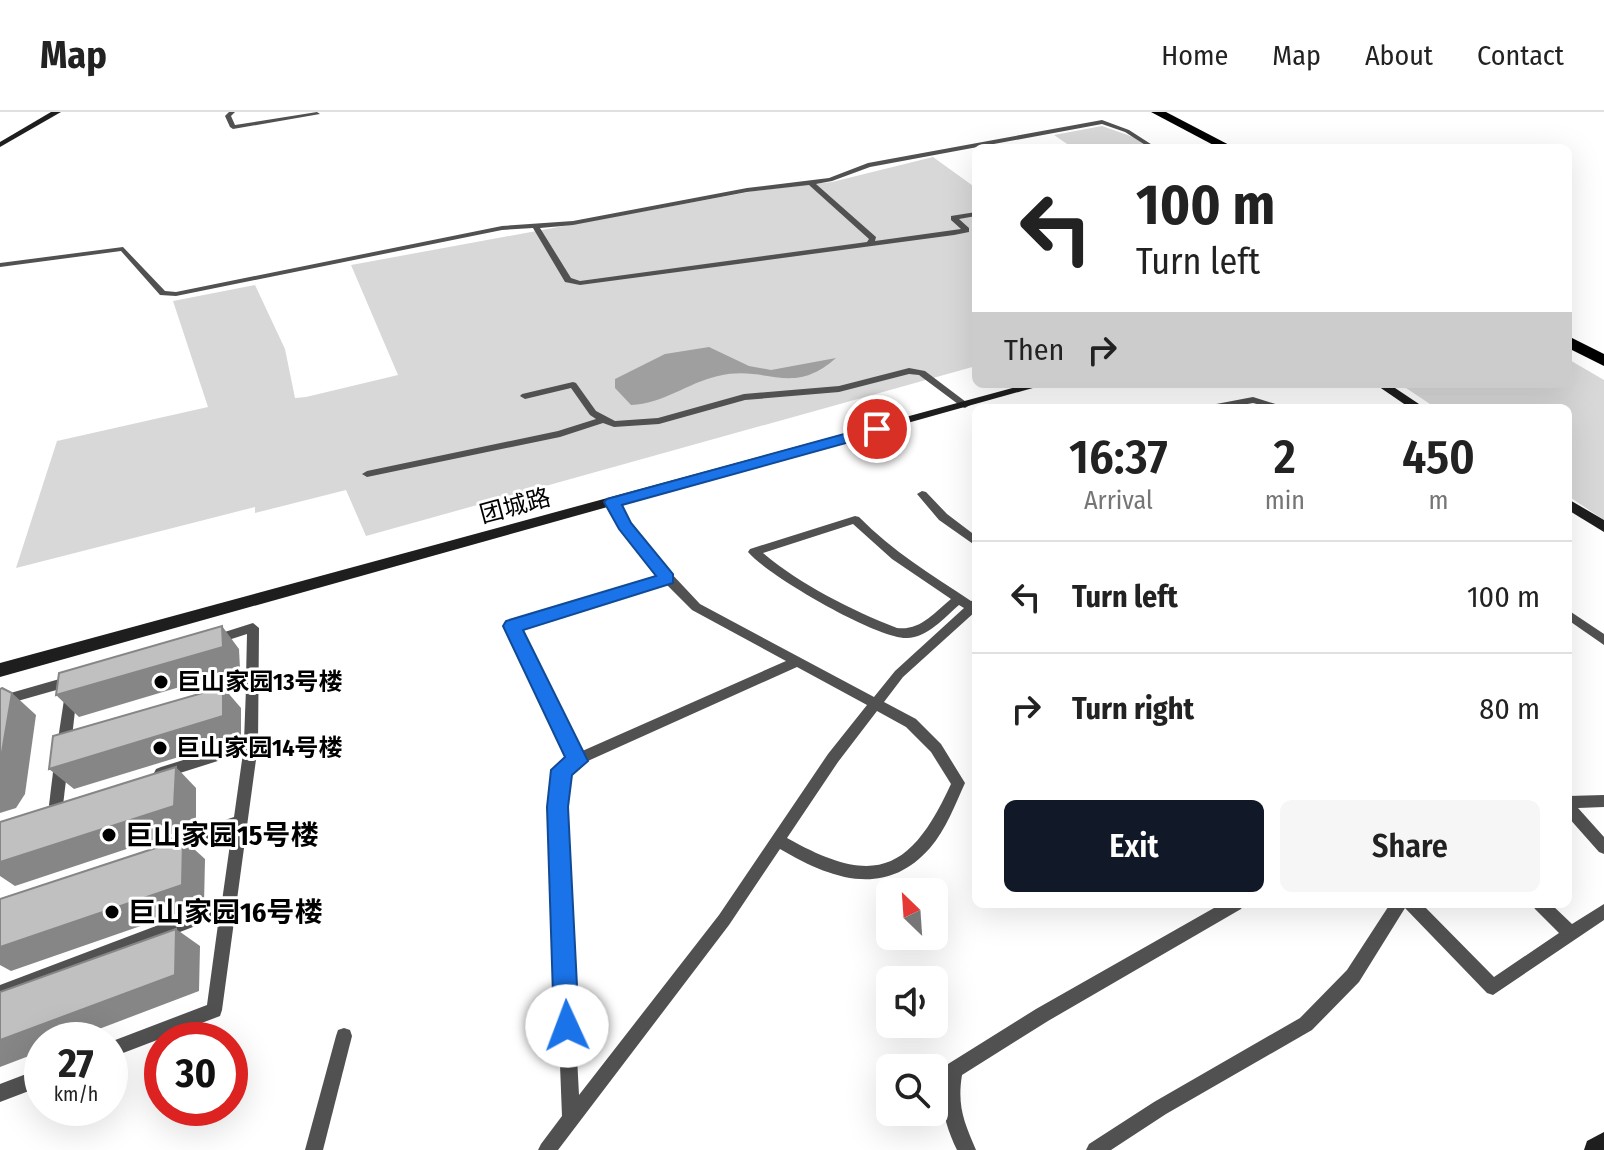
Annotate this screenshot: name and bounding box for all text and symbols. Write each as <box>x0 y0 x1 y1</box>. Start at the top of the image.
text: Map <box>40 32 107 78</box>
text: Home <box>1161 39 1228 72</box>
text: Map <box>1272 39 1321 72</box>
text: About <box>1365 39 1433 72</box>
text: Contact <box>1477 39 1564 72</box>
text: 100 m <box>1136 172 1275 239</box>
icon: left <box>1004 176 1108 280</box>
text: Turn left <box>1136 240 1260 284</box>
icon: right <box>1080 328 1124 372</box>
text: Then <box>1004 332 1064 368</box>
pin <box>843 395 911 463</box>
icon: arrive <box>855 407 899 451</box>
text: 16:37 <box>1069 428 1168 486</box>
text: 2 <box>1274 428 1296 486</box>
text: 450 <box>1402 428 1475 486</box>
street label: 团城路 <box>477 483 553 529</box>
text: Arrival <box>1084 485 1153 516</box>
text: min <box>1265 485 1305 516</box>
text: m <box>1429 485 1449 516</box>
icon: left <box>1004 575 1048 619</box>
text: Turn left <box>1072 579 1178 615</box>
text: 100 m <box>1467 579 1540 615</box>
place label: 巨山家园13号楼 <box>177 668 343 696</box>
marker: 巨山家园13号楼 <box>152 673 170 691</box>
icon: right <box>1004 687 1048 731</box>
text: Turn right <box>1072 691 1194 727</box>
text: 80 m <box>1479 691 1540 727</box>
place label: 巨山家园14号楼 <box>176 734 343 762</box>
marker: 巨山家园14号楼 <box>151 739 169 757</box>
button: Exit <box>1004 800 1264 892</box>
button: Share <box>1280 800 1540 892</box>
place label: 巨山家园15号楼 <box>125 819 319 852</box>
marker: 巨山家园15号楼 <box>100 826 118 844</box>
north arrow <box>876 878 948 950</box>
map controls <box>876 878 948 1126</box>
place label: 巨山家园16号楼 <box>128 896 323 929</box>
marker: 巨山家园16号楼 <box>103 903 121 921</box>
button: sound <box>876 966 948 1038</box>
position arrow <box>525 984 609 1068</box>
speed limit sign: 30 <box>144 1022 248 1126</box>
text: 27 <box>58 1040 94 1088</box>
button: search <box>876 1054 948 1126</box>
text: km/h <box>54 1082 98 1106</box>

